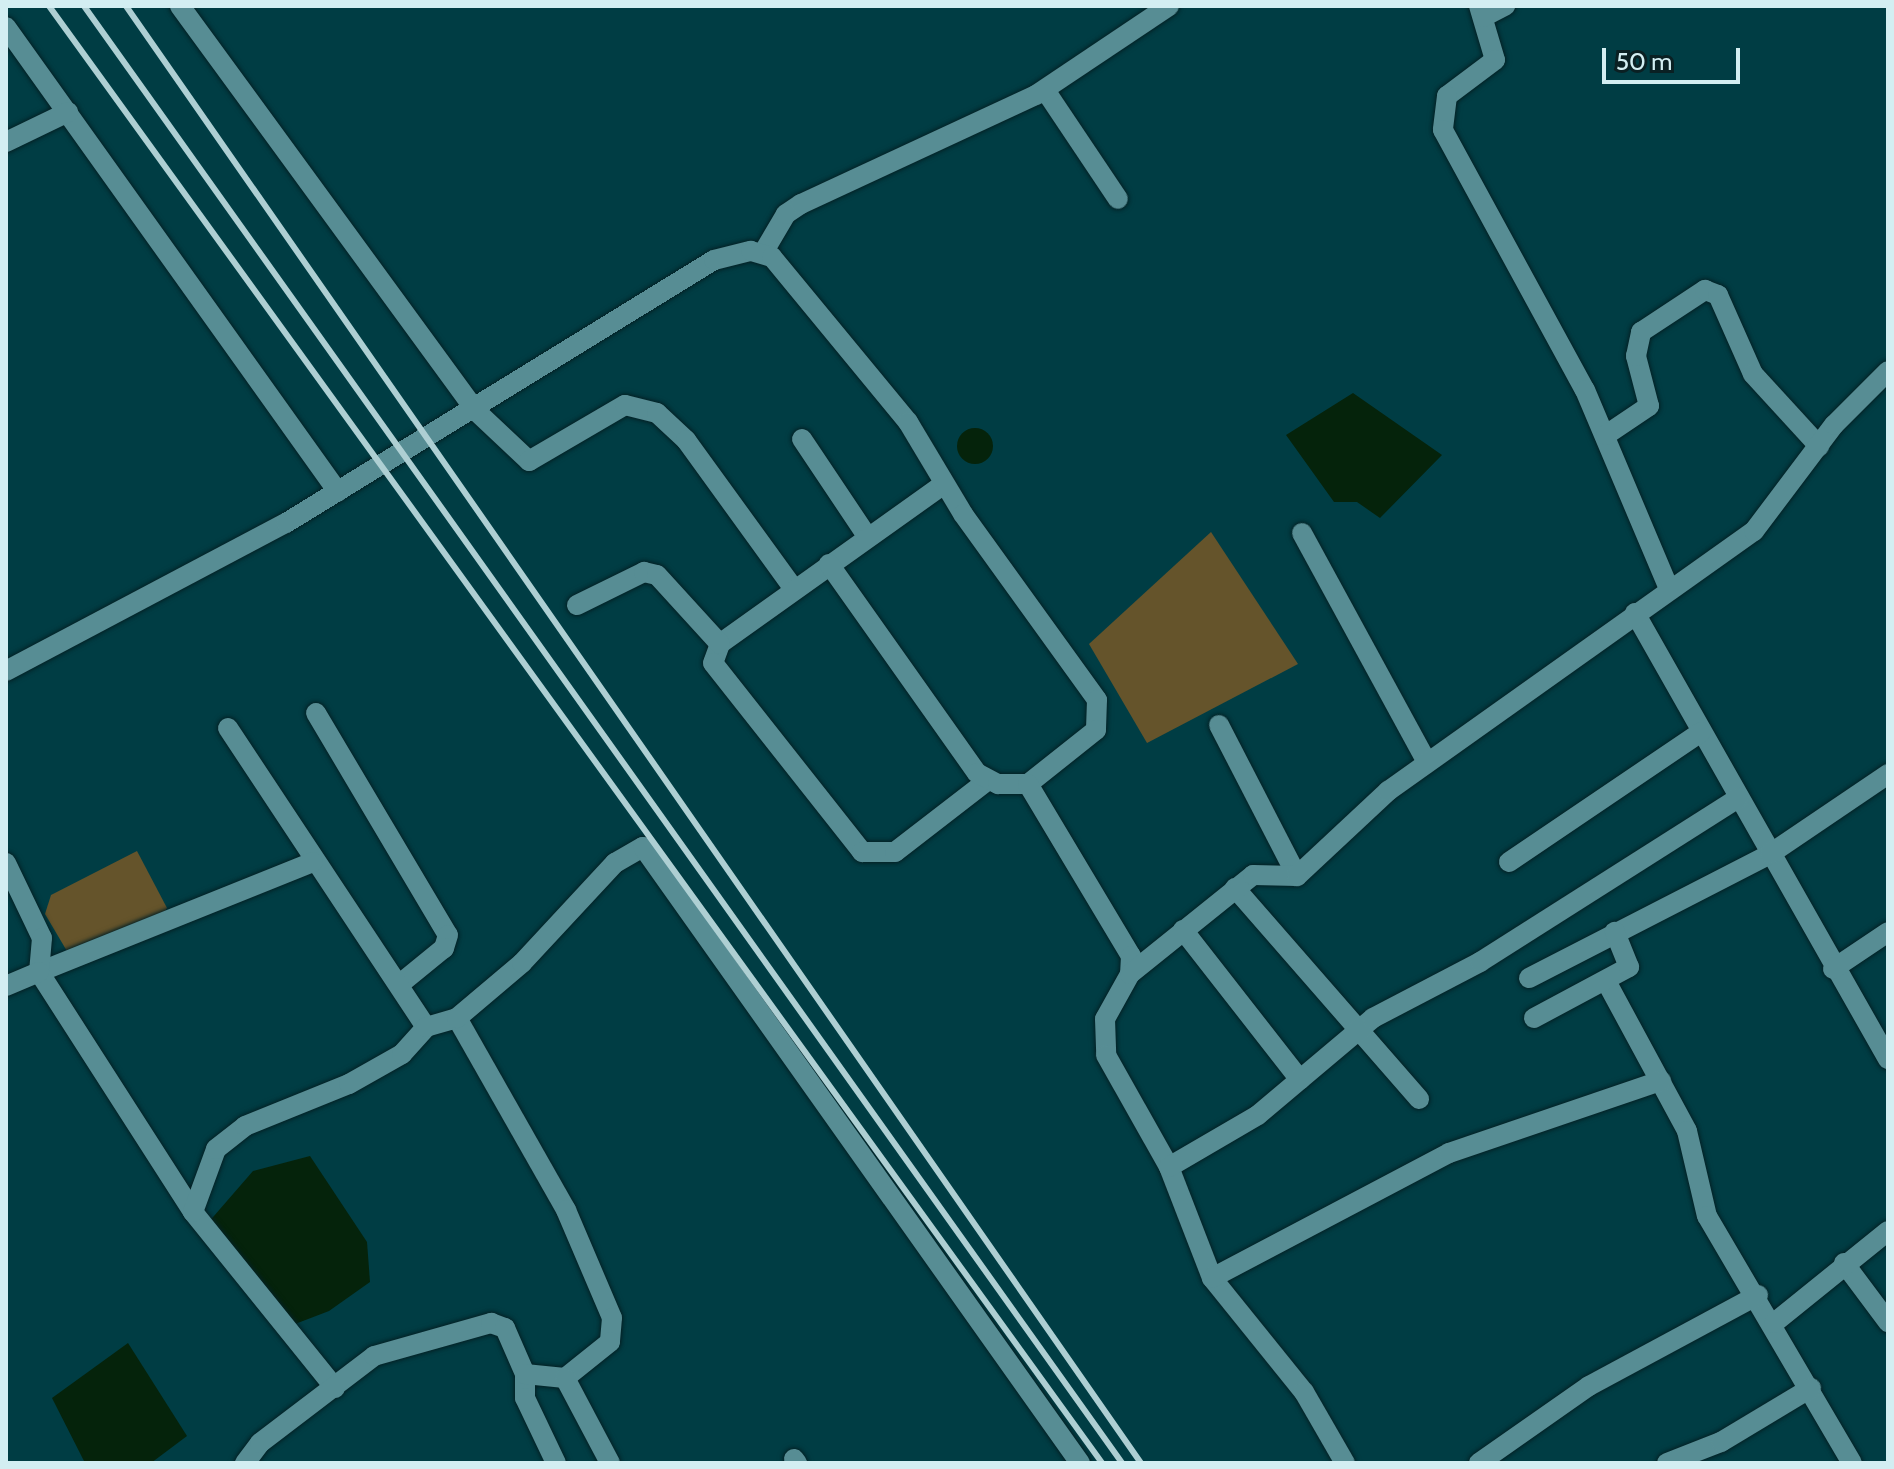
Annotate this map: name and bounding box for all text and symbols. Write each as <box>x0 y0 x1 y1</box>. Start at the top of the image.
scale bar <box>1606 32 1744 82</box>
text: 50 m <box>1616 47 1672 76</box>

